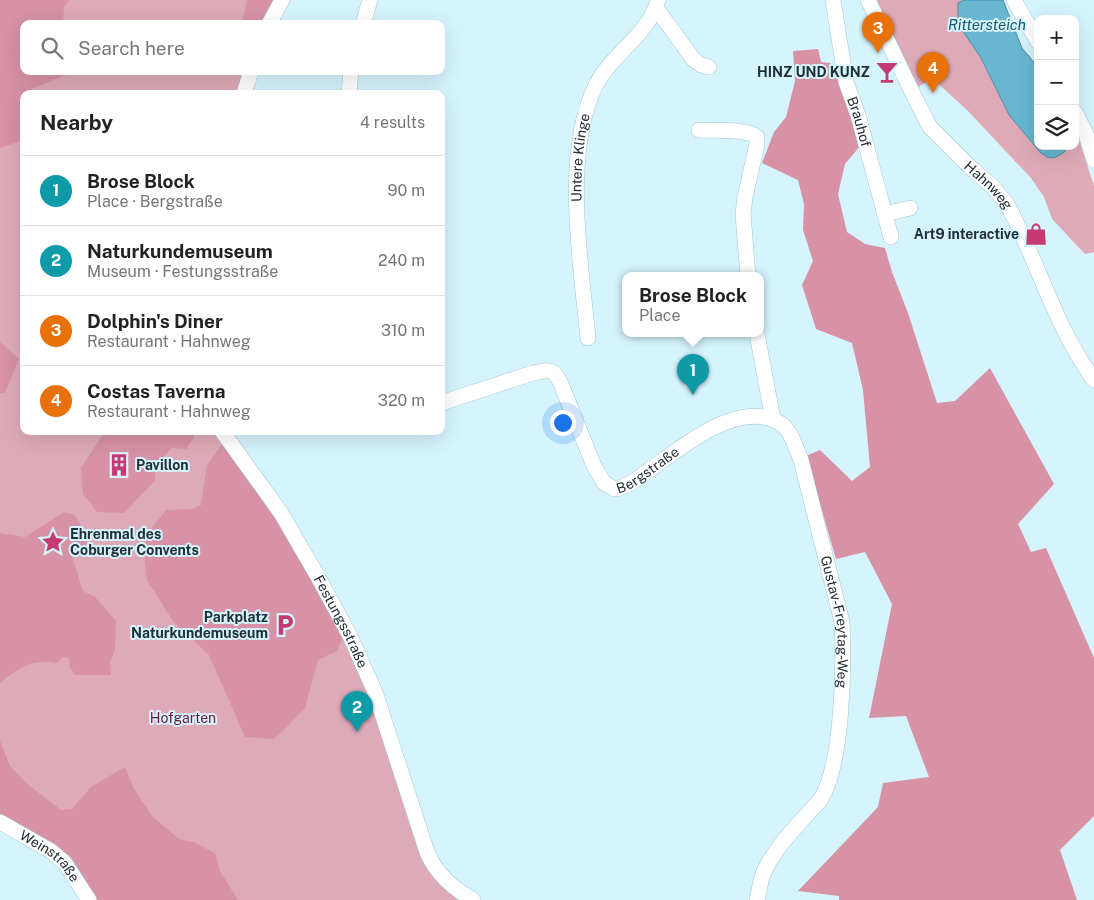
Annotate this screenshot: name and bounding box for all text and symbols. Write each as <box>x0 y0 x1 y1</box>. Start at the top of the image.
pin: 3 <box>862 12 894 53</box>
map controls <box>1034 15 1079 150</box>
button: + <box>1034 15 1079 60</box>
water label: Rittersteich <box>948 16 1026 33</box>
search box <box>20 20 445 75</box>
icon: search <box>38 34 66 62</box>
text: Search here <box>78 37 185 59</box>
pin: 4 <box>917 52 949 93</box>
bar icon: HINZ UND KUNZ <box>874 59 900 85</box>
button: − <box>1034 60 1079 105</box>
place label: HINZ UND KUNZ <box>757 64 870 80</box>
street label: Brauhof <box>844 94 874 149</box>
button: layers <box>1034 105 1079 150</box>
text: Nearby <box>40 110 113 135</box>
street label: Untere Klinge <box>568 112 593 202</box>
text: 4 results <box>360 113 425 132</box>
street label: Hahnweg <box>961 158 1016 212</box>
text: Brose Block <box>87 170 195 192</box>
text: 1 <box>53 181 59 200</box>
text: 90 m <box>388 181 425 200</box>
text: Place · Bergstraße <box>87 192 223 211</box>
shop icon: Art9 interactive <box>1023 221 1049 247</box>
place label: Art9 interactive <box>914 226 1019 242</box>
text: Naturkundemuseum <box>87 240 273 262</box>
text: 2 <box>51 251 61 270</box>
text: 240 m <box>378 251 425 270</box>
text: Museum · Festungsstraße <box>87 262 278 281</box>
popup <box>622 272 764 337</box>
text: Brose Block <box>639 284 747 306</box>
text: Place <box>639 306 681 325</box>
text: Dolphin's Diner <box>87 310 223 332</box>
text: 3 <box>51 321 61 340</box>
text: 310 m <box>381 321 425 340</box>
text: Restaurant · Hahnweg <box>87 332 251 351</box>
pin: 1 <box>677 354 709 395</box>
text: Costas Taverna <box>87 380 226 402</box>
text: 4 <box>51 391 61 410</box>
text: 320 m <box>378 391 425 410</box>
text: Restaurant · Hahnweg <box>87 402 251 421</box>
your location <box>550 410 576 436</box>
street label: Bergstraße <box>614 443 682 497</box>
building icon: Pavillon <box>106 452 132 478</box>
place label: Pavillon <box>136 457 189 473</box>
place label: Ehrenmal des Coburger Convents <box>70 526 199 558</box>
place icon: Ehrenmal des Coburger Convents <box>40 529 66 555</box>
street label: Gustav-Freytag-Weg <box>818 554 851 689</box>
street label: Festungsstraße <box>311 572 371 670</box>
place label: Parkplatz Naturkundemuseum <box>131 609 268 641</box>
parking icon: Parkplatz Naturkundemuseum <box>272 612 298 638</box>
pin: 2 <box>341 691 373 732</box>
park label: Hofgarten <box>150 710 216 726</box>
street label: Weinstraße <box>17 827 83 885</box>

